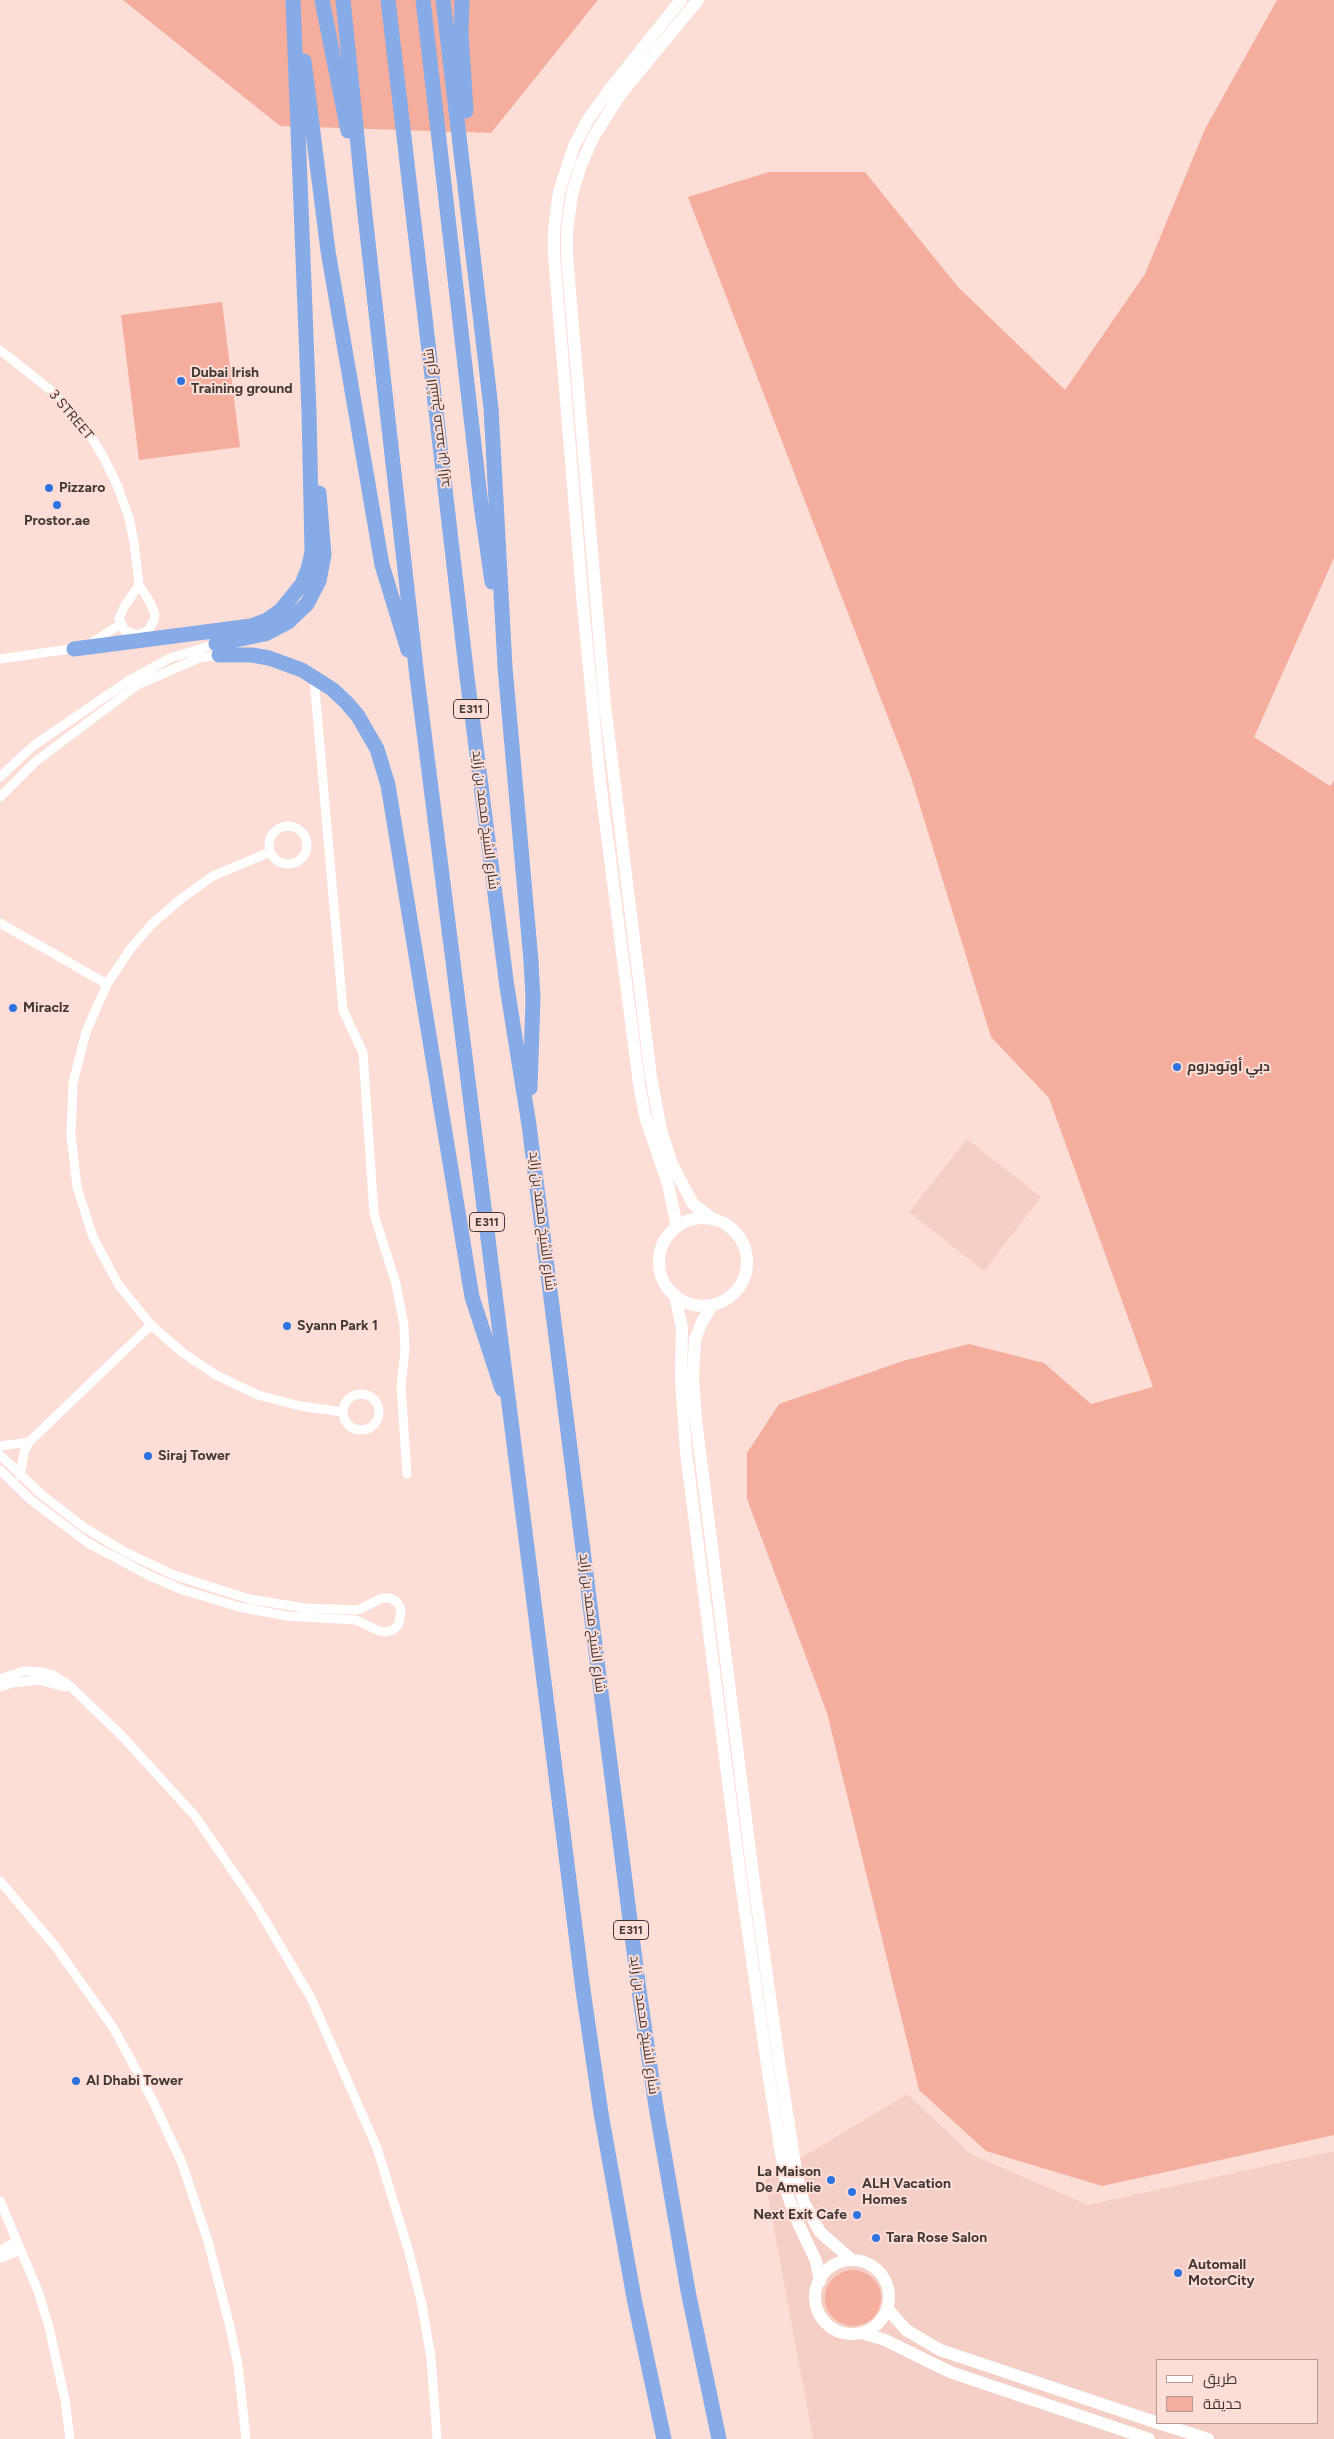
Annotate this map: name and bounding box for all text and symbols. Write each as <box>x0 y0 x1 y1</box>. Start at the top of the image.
street label: شارع الشيخ محمد بن زايد <box>420 347 454 489</box>
place label: Dubai Irish Training ground <box>191 365 292 398</box>
marker: Dubai Irish Training ground <box>175 375 187 387</box>
street label: 3 STREET <box>45 386 97 444</box>
place label: Pizzaro <box>59 480 105 496</box>
marker: Pizzaro <box>43 482 55 494</box>
marker: Prostor.ae <box>51 499 63 511</box>
place label: Prostor.ae <box>24 513 90 529</box>
road number: E311 <box>454 700 488 719</box>
street label: شارع الشيخ محمد بن زايد <box>468 749 502 891</box>
place label: Miraclz <box>23 1000 69 1016</box>
marker: Miraclz <box>7 1002 19 1014</box>
place label: دبي أوتودروم <box>1187 1059 1270 1075</box>
marker: دبي أوتودروم <box>1171 1061 1183 1073</box>
street label: شارع الشيخ محمد بن زايد <box>525 1150 559 1292</box>
road number: E311 <box>470 1212 504 1232</box>
place label: Syann Park 1 <box>297 1318 378 1334</box>
marker: Syann Park 1 <box>281 1320 293 1332</box>
place label: Siraj Tower <box>158 1448 230 1464</box>
marker: Siraj Tower <box>142 1450 154 1462</box>
street label: شارع الشيخ محمد بن زايد <box>575 1552 609 1694</box>
road number: E311 <box>614 1920 648 1940</box>
street label: شارع الشيخ محمد بن زايد <box>626 1954 662 2096</box>
place label: Al Dhabi Tower <box>86 2073 183 2089</box>
marker: Al Dhabi Tower <box>70 2075 82 2087</box>
place label: La Maison De Amelie <box>755 2164 821 2196</box>
marker: La Maison De Amelie <box>825 2174 837 2186</box>
place label: ALH Vacation Homes <box>862 2176 951 2208</box>
marker: ALH Vacation Homes <box>846 2186 858 2198</box>
place label: Next Exit Cafe <box>753 2207 847 2223</box>
marker: Next Exit Cafe <box>851 2209 863 2221</box>
place label: Tara Rose Salon <box>886 2230 987 2246</box>
marker: Tara Rose Salon <box>870 2232 882 2244</box>
place label: Automall MotorCity <box>1188 2257 1255 2290</box>
marker: Automall MotorCity <box>1172 2267 1184 2279</box>
legend <box>1156 2359 1319 2424</box>
text: طريق <box>1203 2370 1237 2388</box>
text: حديقة <box>1203 2395 1242 2413</box>

